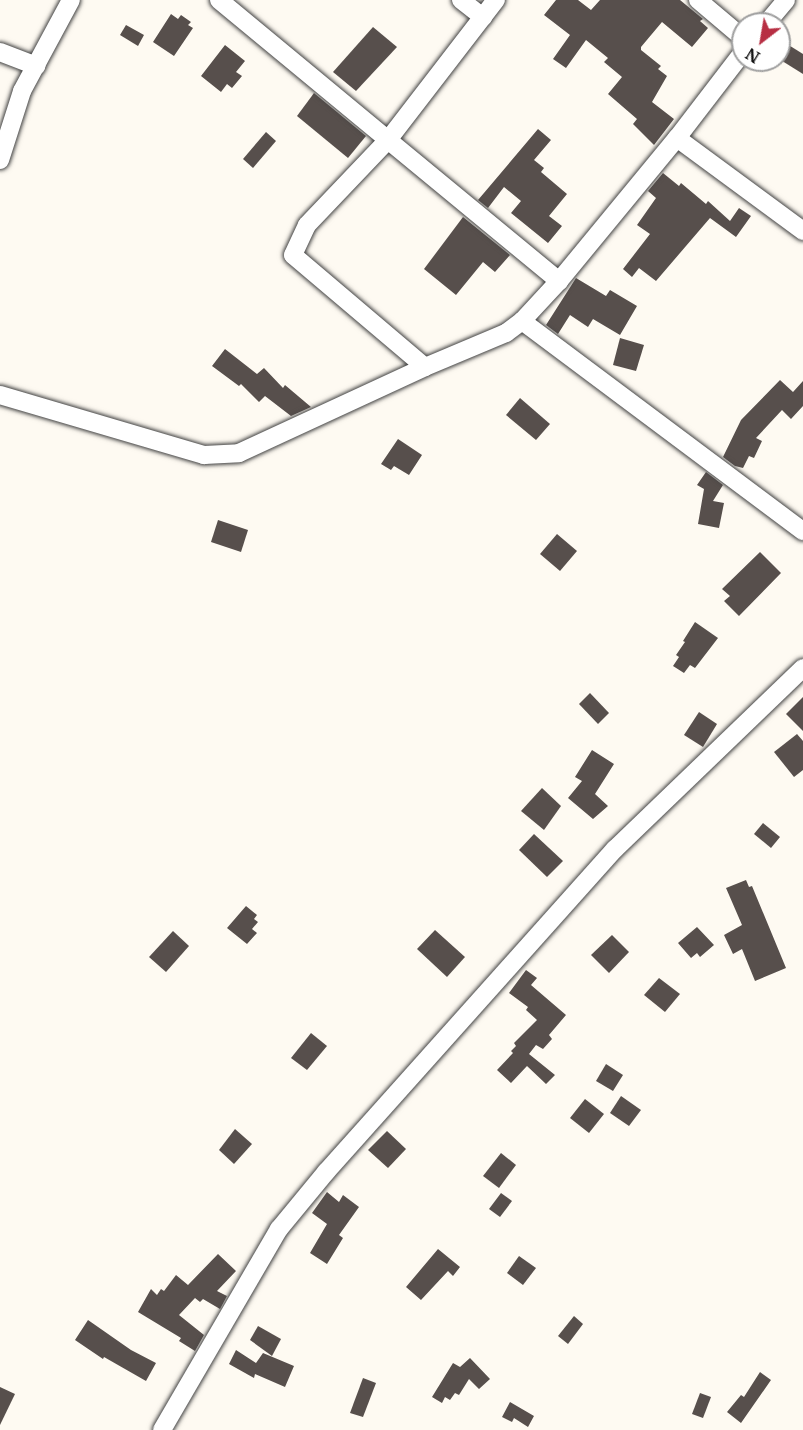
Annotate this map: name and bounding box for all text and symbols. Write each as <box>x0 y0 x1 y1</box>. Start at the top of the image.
north arrow <box>731 12 791 72</box>
text: N <box>742 44 763 68</box>

